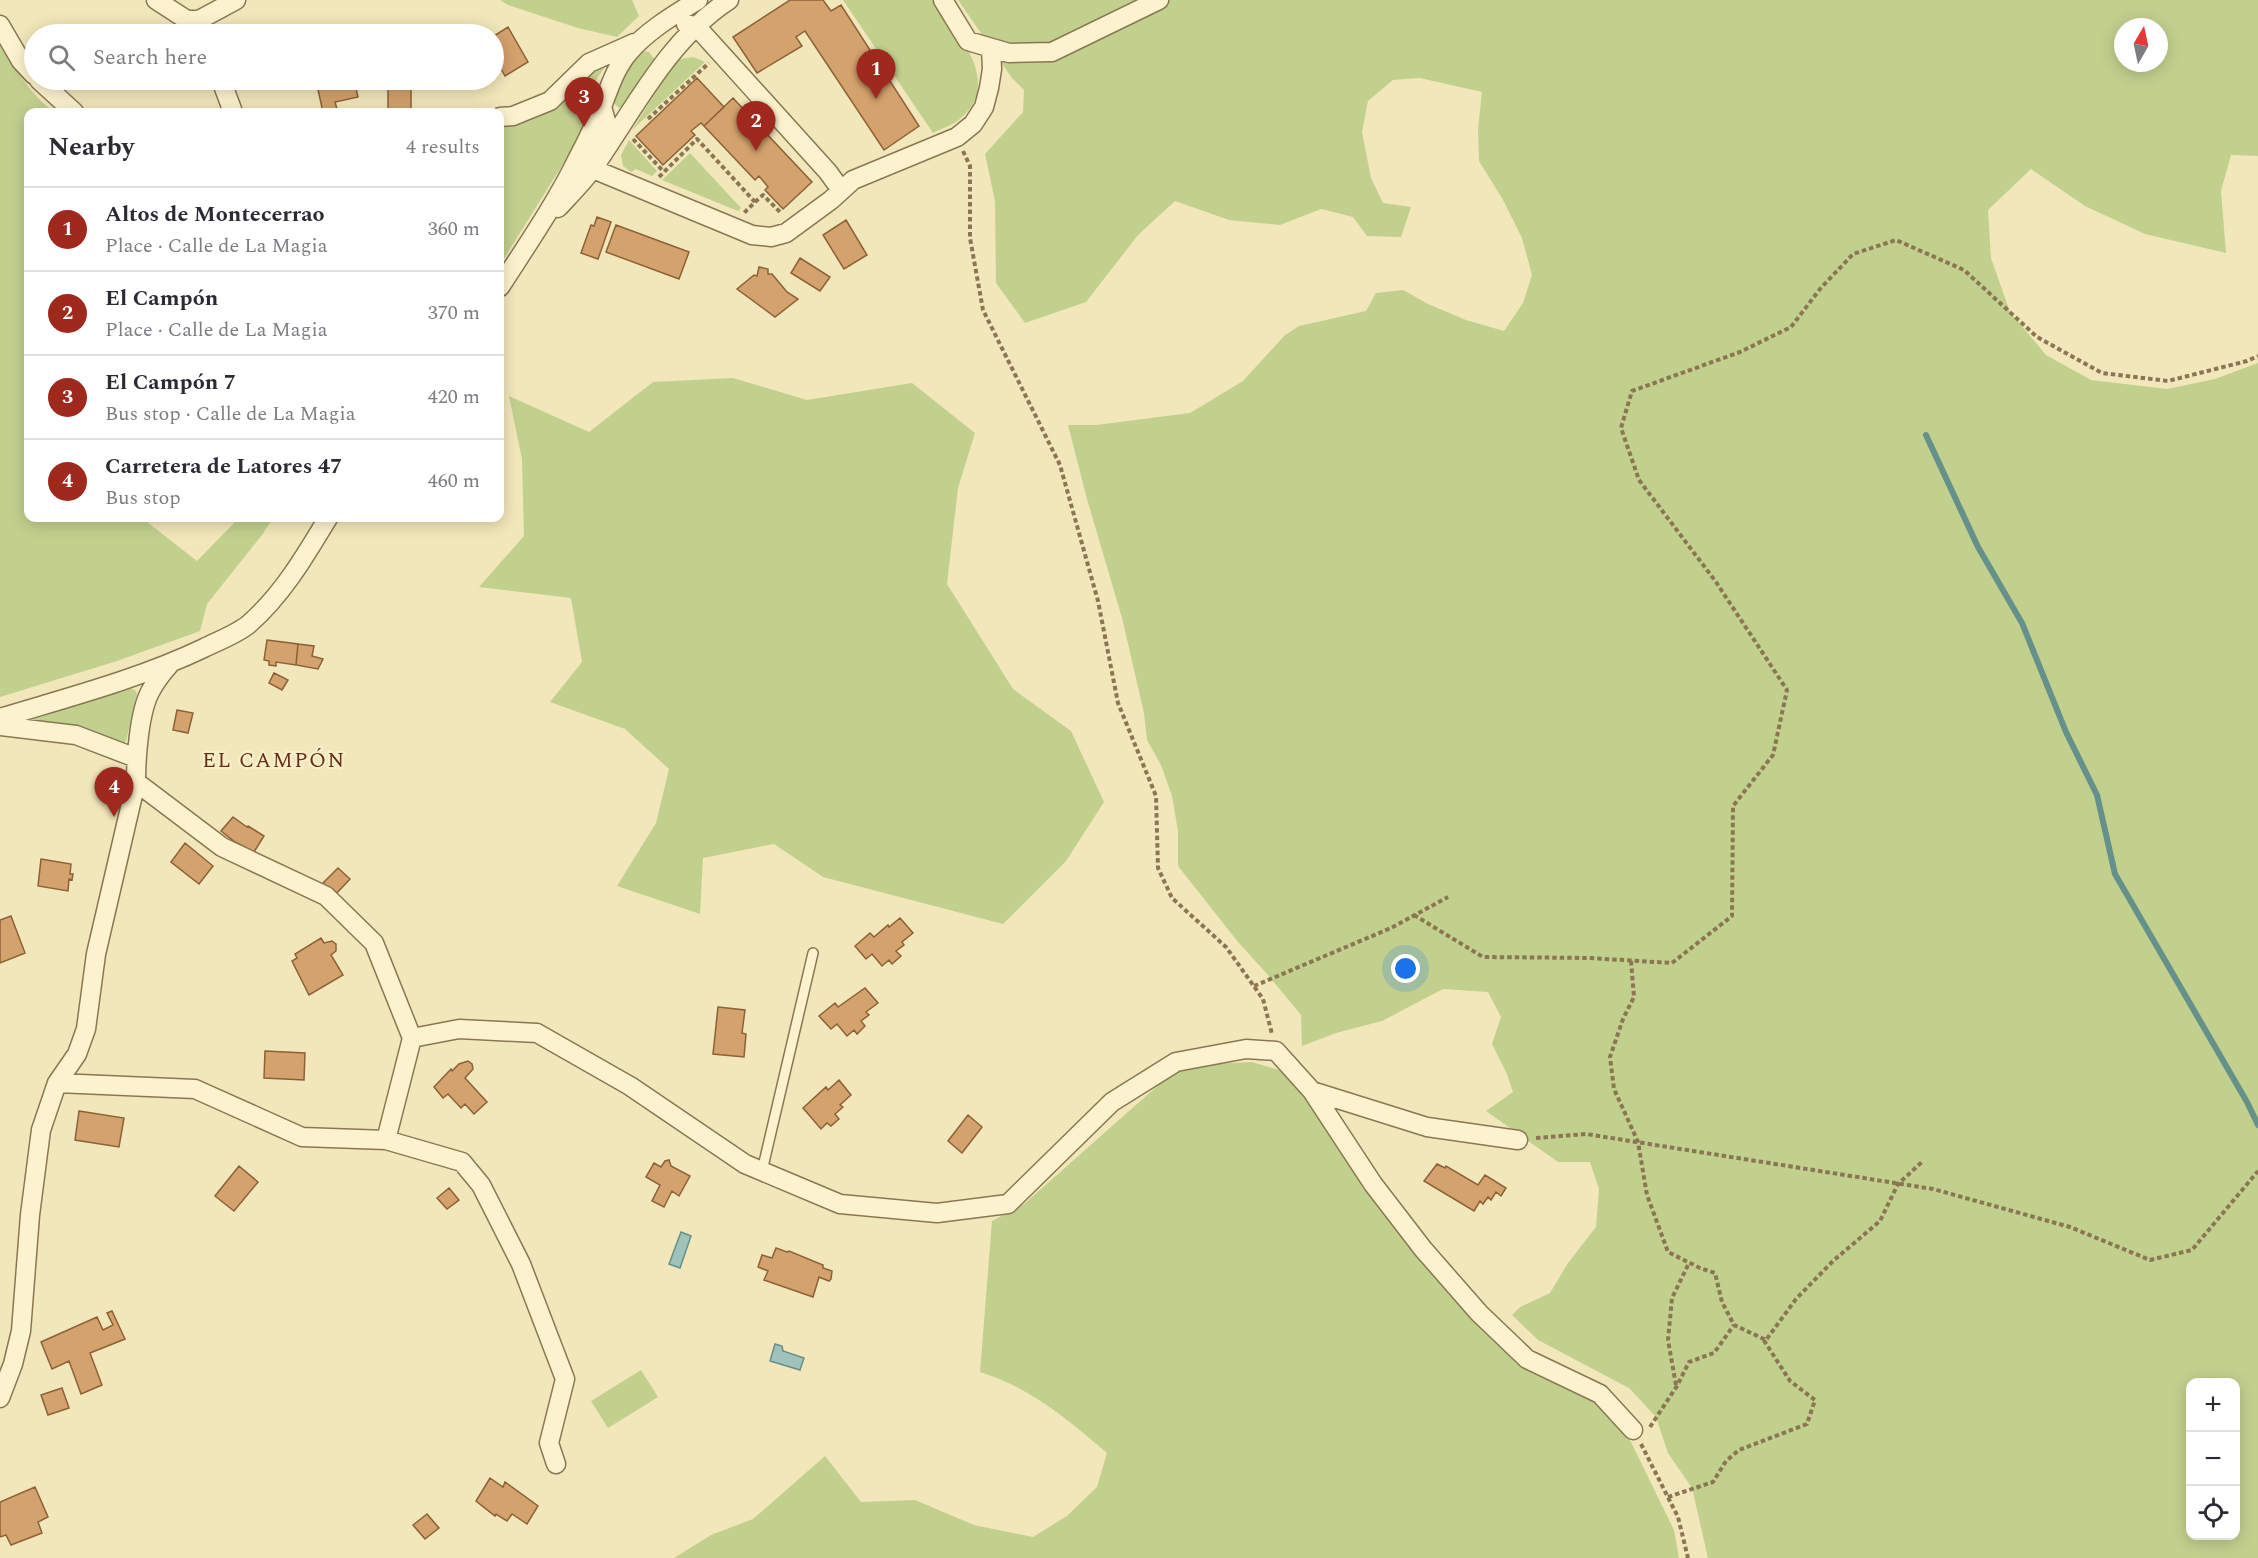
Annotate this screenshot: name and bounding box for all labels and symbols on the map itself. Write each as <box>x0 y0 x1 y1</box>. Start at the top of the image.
north arrow <box>2114 18 2168 72</box>
pin: 1 <box>856 50 896 99</box>
pin: 3 <box>564 78 604 127</box>
pin: 2 <box>736 102 776 151</box>
district label: EL CAMPÓN <box>202 745 346 777</box>
pin: 4 <box>94 768 134 817</box>
your location <box>1391 954 1420 983</box>

